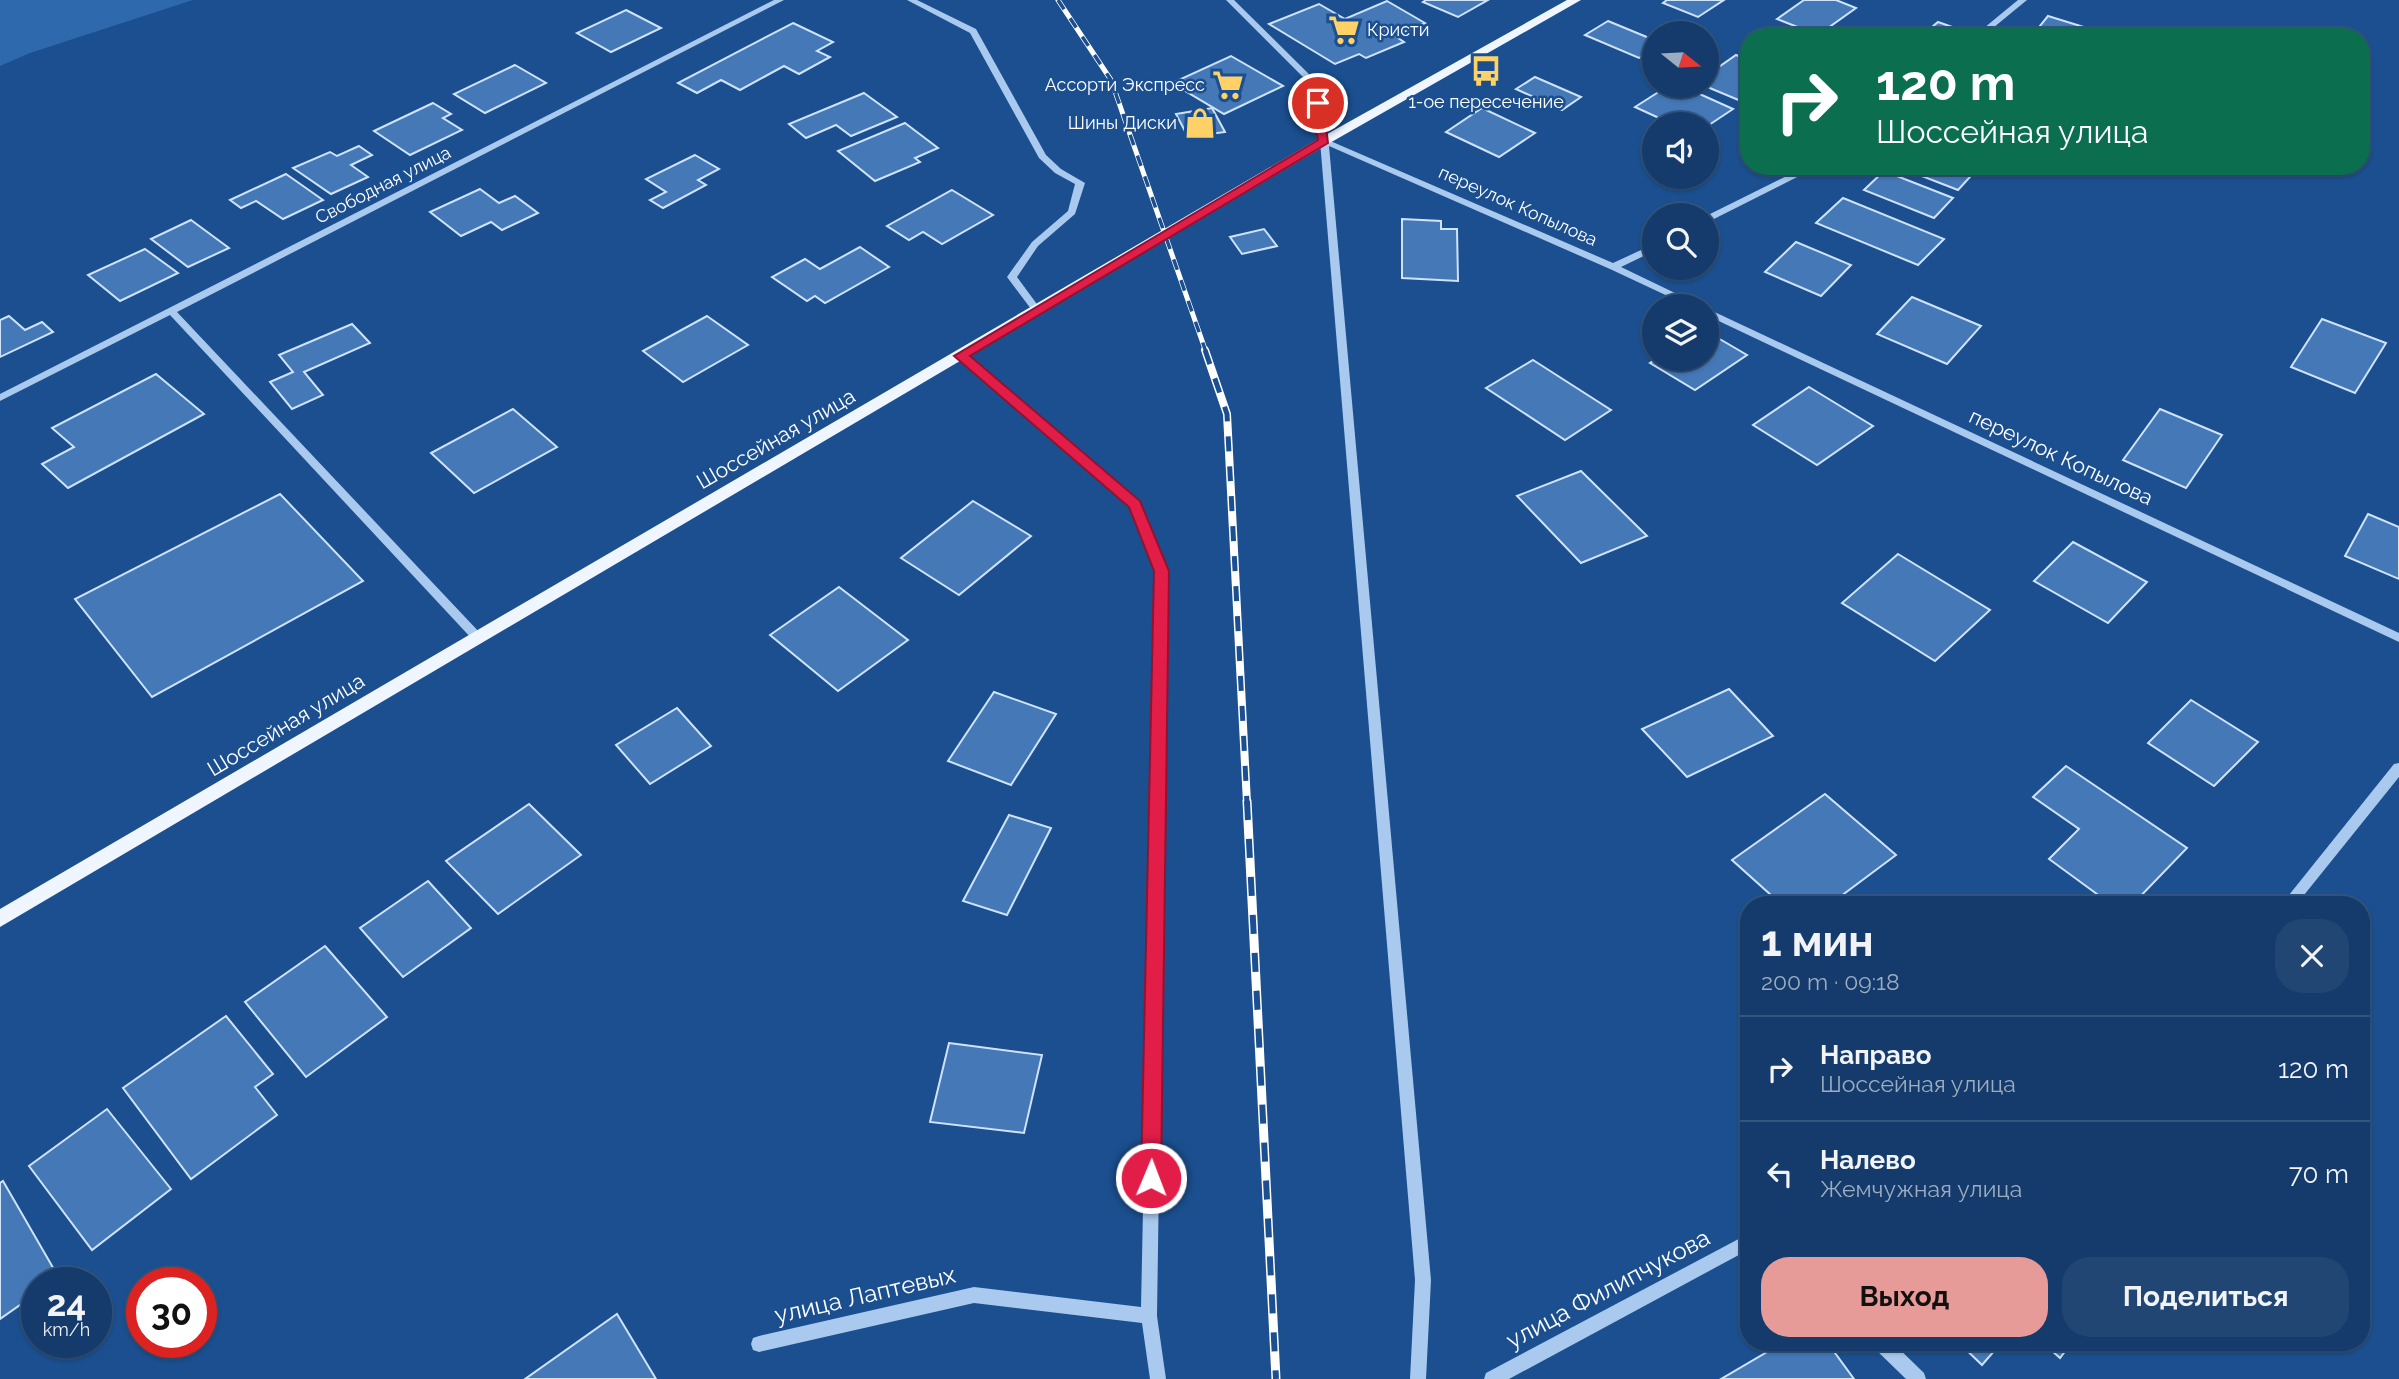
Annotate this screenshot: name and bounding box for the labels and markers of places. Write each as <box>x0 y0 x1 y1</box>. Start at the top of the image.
supermarket icon: Кристи <box>1327 13 1361 47</box>
place label: Кристи <box>1367 19 1429 40</box>
bus stop icon: 1-ое пересечение <box>1469 54 1503 88</box>
supermarket icon: Ассорти Экспресс <box>1211 68 1245 102</box>
pin <box>1288 73 1348 133</box>
place label: Ассорти Экспресс <box>1045 74 1205 95</box>
place label: 1-ое пересечение <box>1408 91 1564 112</box>
shop icon: Шины Диски <box>1183 106 1217 140</box>
place label: Шины Диски <box>1068 112 1177 133</box>

